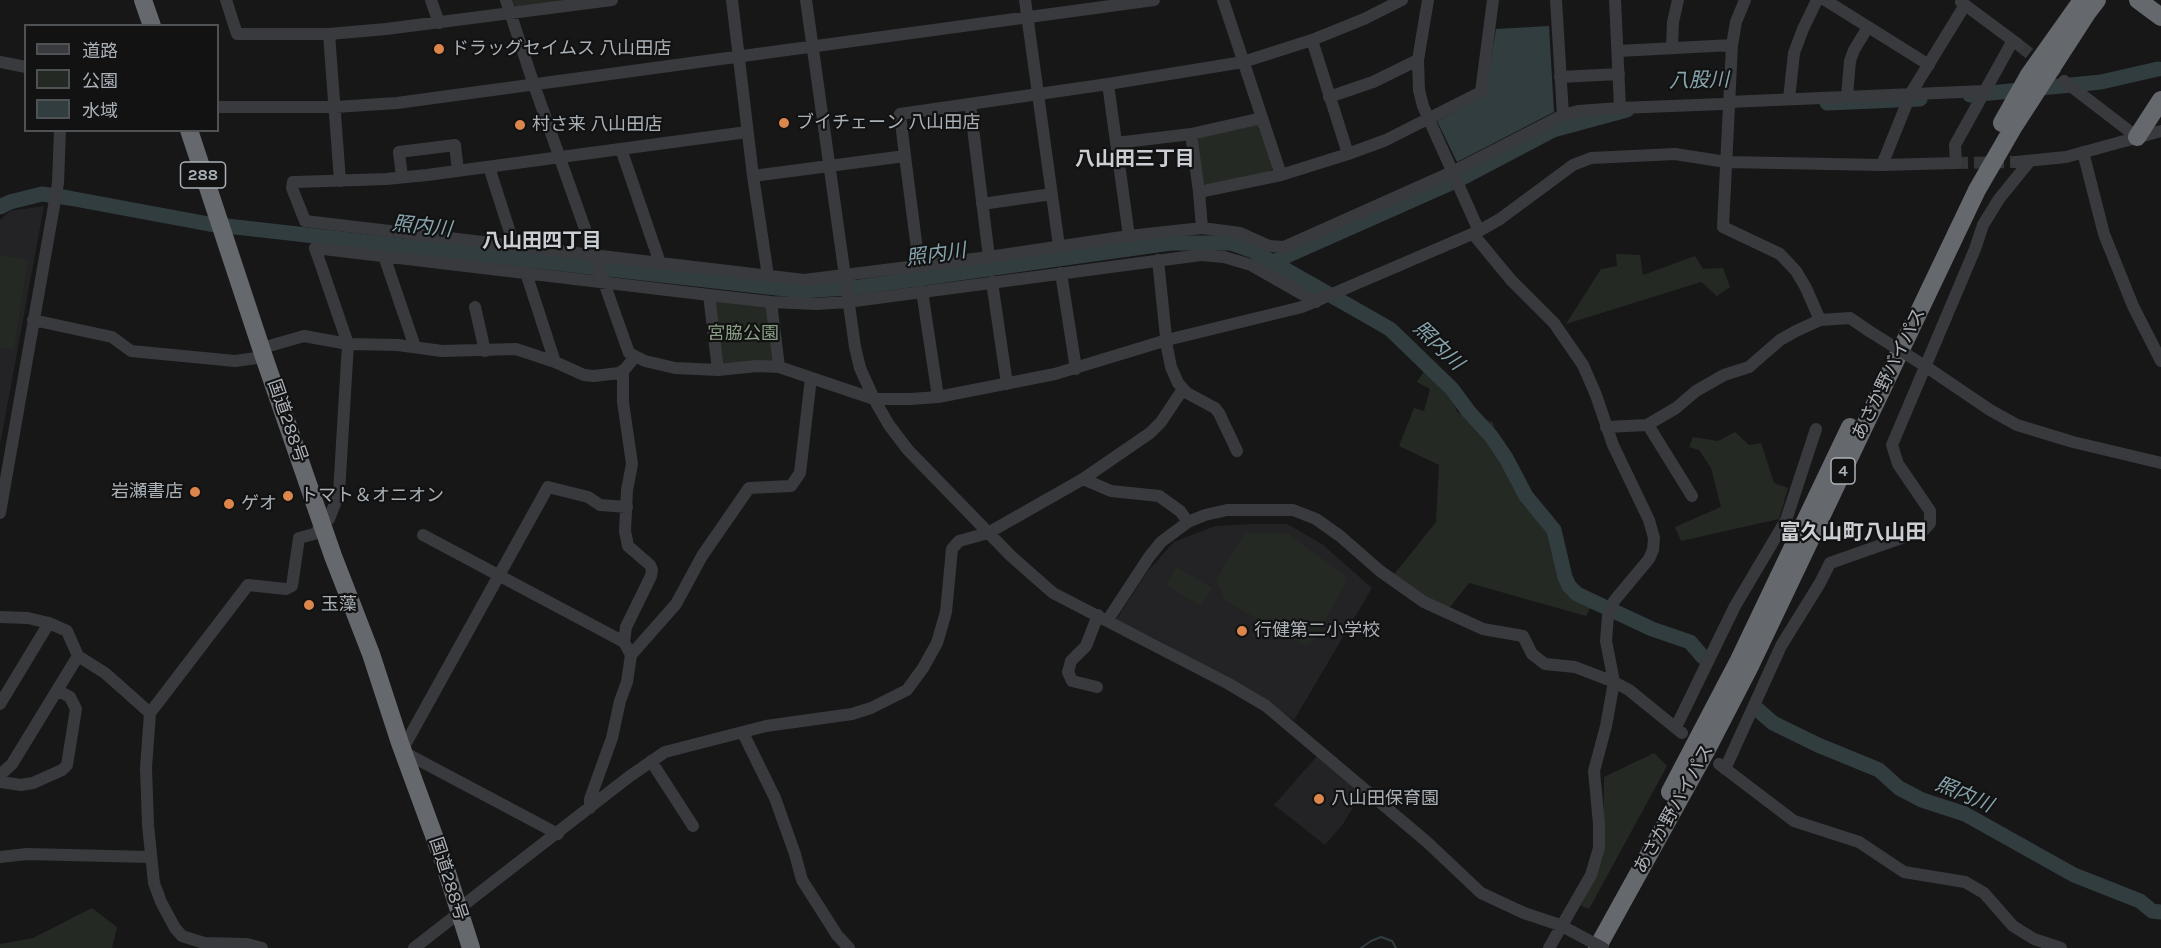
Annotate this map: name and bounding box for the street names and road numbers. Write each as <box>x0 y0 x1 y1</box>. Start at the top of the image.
road number: 288 <box>180 162 226 188</box>
street label: あさか野バイパス <box>1848 305 1930 443</box>
street label: 国道288号 <box>263 377 311 465</box>
road number: 4 <box>1831 458 1855 484</box>
street label: あさか野バイパス <box>1630 741 1718 877</box>
street label: 国道288号 <box>424 835 472 923</box>

